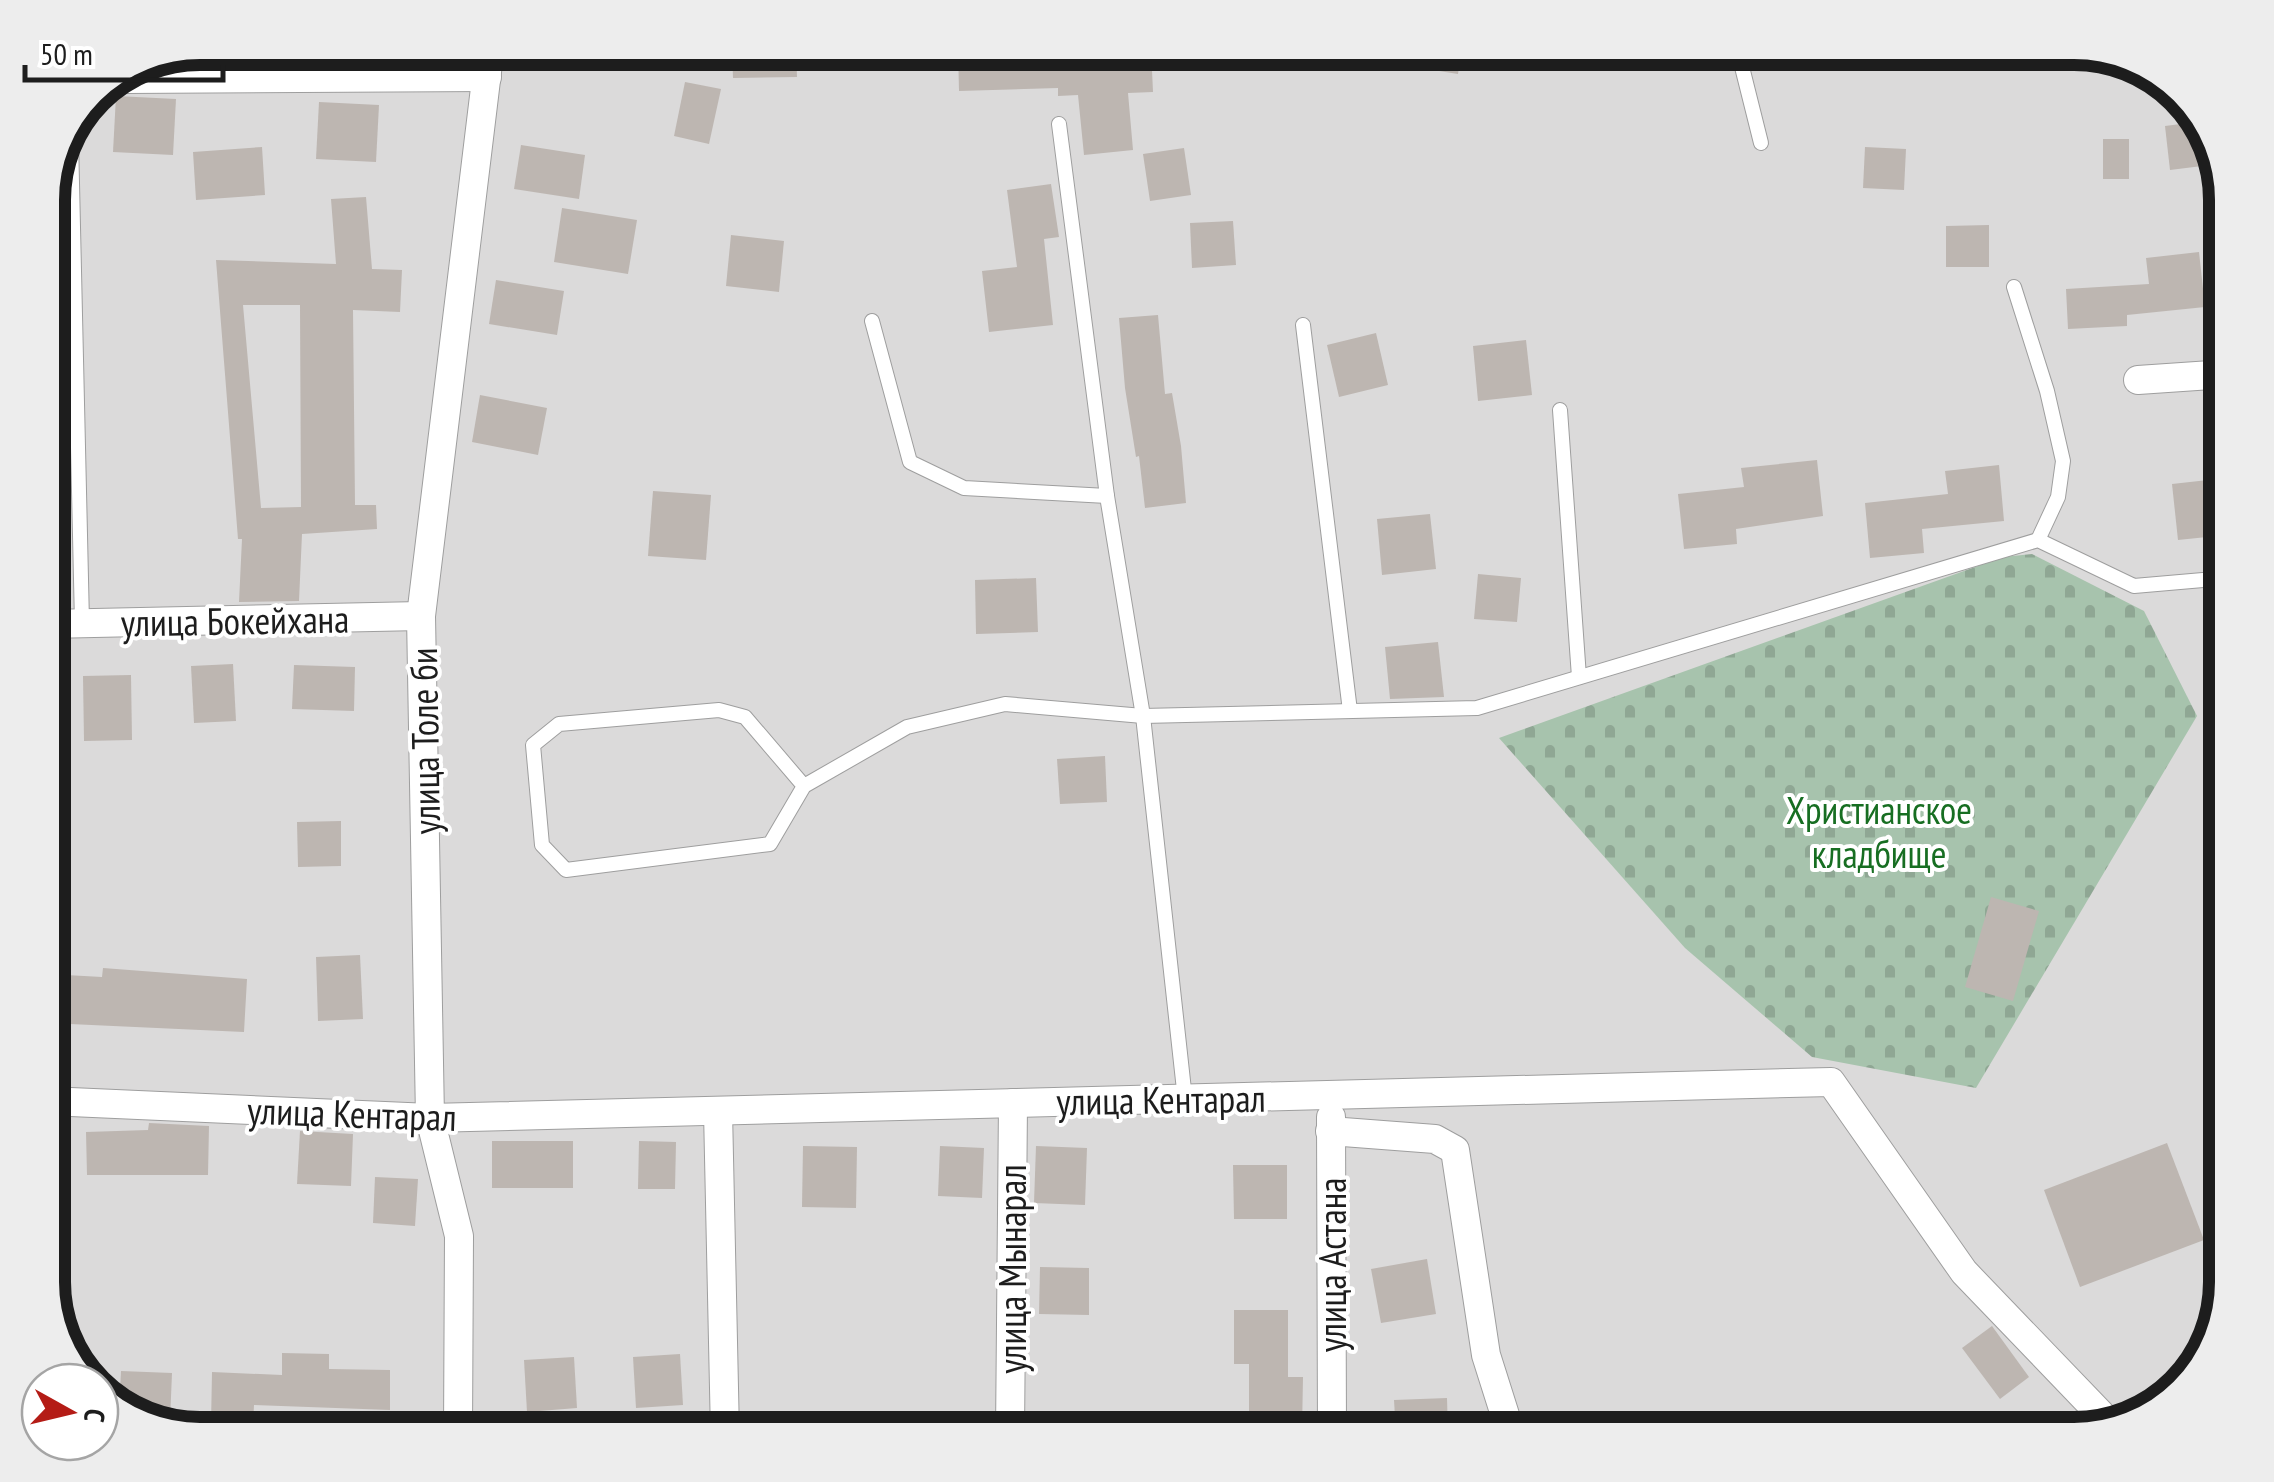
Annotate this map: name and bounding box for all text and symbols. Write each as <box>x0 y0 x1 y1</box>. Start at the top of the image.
scale bar <box>25 20 222 82</box>
text: 50 m <box>40 34 93 73</box>
street label: улица Бокейхана <box>120 594 350 646</box>
street label: улица Толе би <box>398 647 450 835</box>
park label: Христианское кладбище <box>1786 785 1972 878</box>
street label: улица Кентарал <box>1056 1073 1266 1125</box>
street label: улица Кентарал <box>246 1085 458 1141</box>
street label: улица Мынарал <box>987 1164 1036 1374</box>
street label: улица Астана <box>1307 1178 1356 1352</box>
north arrow <box>20 1362 120 1462</box>
text: С <box>76 1407 114 1425</box>

